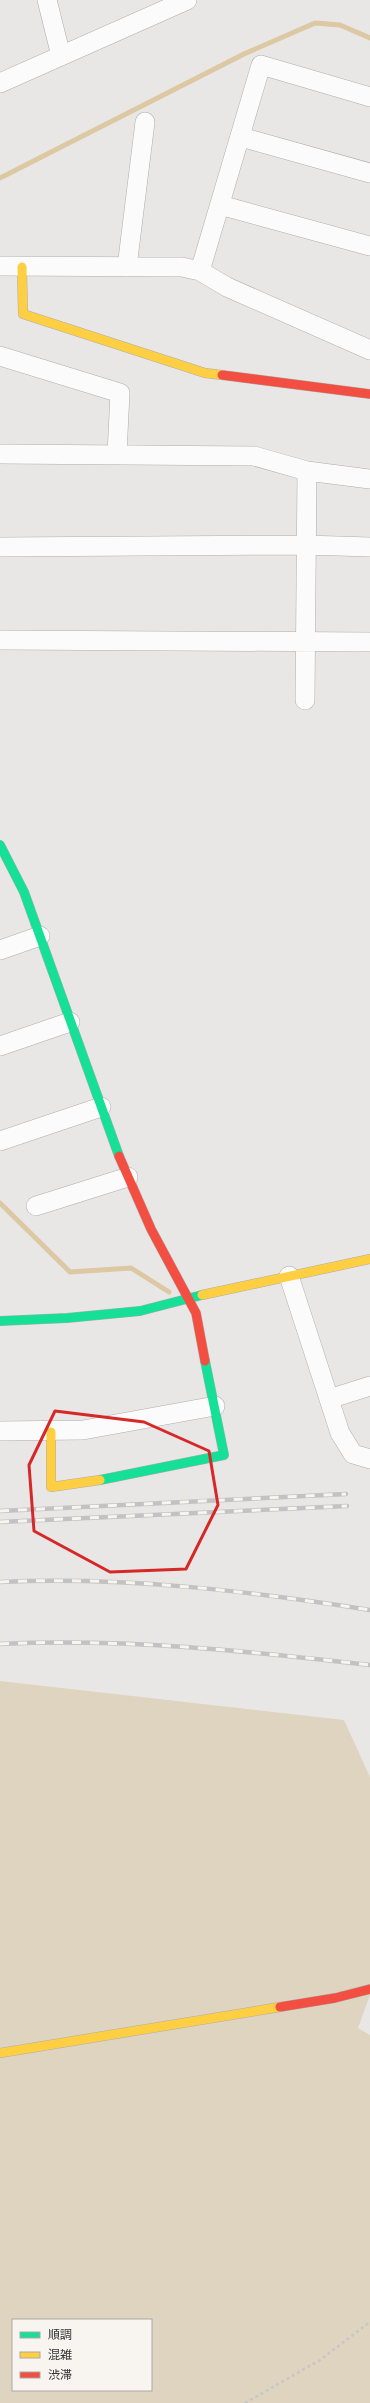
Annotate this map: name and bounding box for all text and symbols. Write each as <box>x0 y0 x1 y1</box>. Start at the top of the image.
legend <box>12 2319 152 2391</box>
text: 順調 <box>48 2326 72 2343</box>
text: 混雑 <box>48 2346 72 2363</box>
text: 渋滞 <box>48 2366 72 2383</box>

